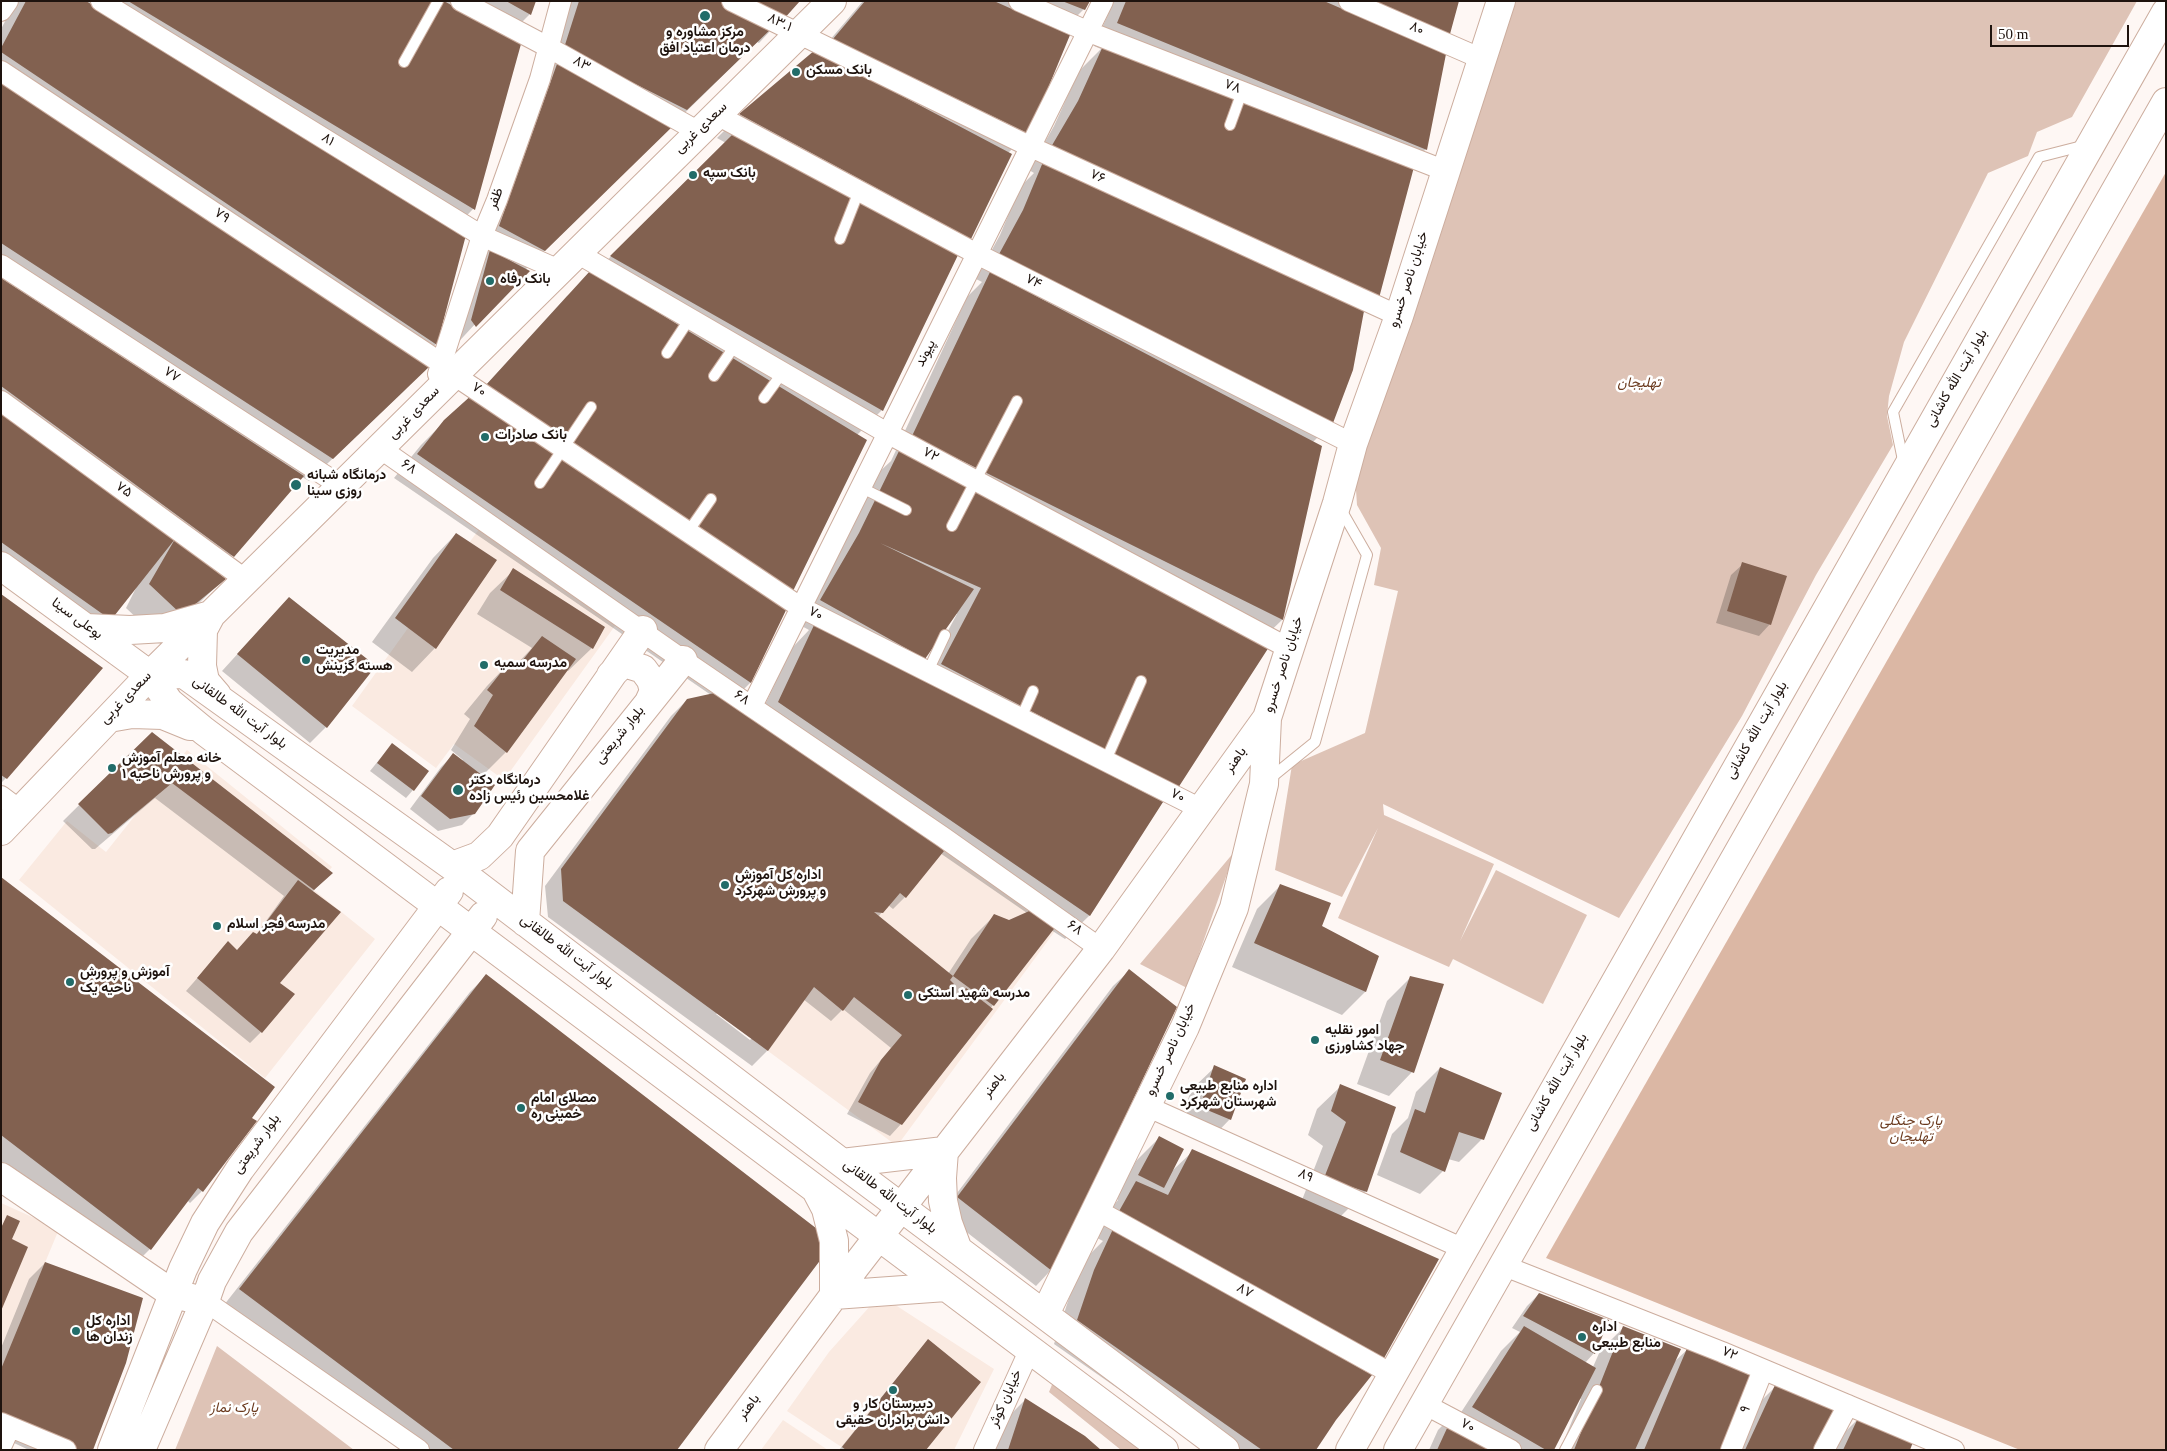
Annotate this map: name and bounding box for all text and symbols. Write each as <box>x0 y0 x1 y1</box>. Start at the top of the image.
marker: مرکز مشاوره و درمان اعتیاد افق <box>698 9 712 23</box>
street label: ۸۳.۱ <box>764 11 794 37</box>
scale bar <box>1992 15 2131 47</box>
street label: ۸۰ <box>1406 19 1426 41</box>
place label: مرکز مشاوره و درمان اعتیاد افق <box>659 26 751 58</box>
text: 50 m <box>1998 26 2028 42</box>
street label: ۸۳ <box>569 53 593 77</box>
place label: بانک مسکن <box>806 64 872 80</box>
marker: بانک مسکن <box>790 66 802 78</box>
street label: ۷۸ <box>1221 77 1243 99</box>
street label: سعدی غربی <box>672 100 732 158</box>
street label: ۸۱ <box>317 131 337 151</box>
place label: بانک سپه <box>703 167 756 183</box>
street label: ۷۶ <box>1087 167 1107 189</box>
marker: بانک سپه <box>687 169 699 181</box>
street label: ظفر <box>485 186 509 212</box>
street label: ۷۹ <box>210 206 232 228</box>
street label: خیابان ناصر خسرو <box>1387 230 1433 330</box>
street label: ۷۴ <box>1022 272 1044 294</box>
place label: بانک رفاه <box>500 273 550 289</box>
marker: بانک رفاه <box>484 275 496 287</box>
street label: بلوار آیت الله کاشانی <box>1923 327 1993 431</box>
street label: پیوند <box>913 338 941 370</box>
street label: ۷۷ <box>160 364 182 388</box>
park label: تهلیجان <box>1617 377 1661 393</box>
street label: ۷۰ <box>467 380 489 402</box>
street label: سعدی غربی <box>386 384 444 444</box>
place label: بانک صادرات <box>495 429 567 445</box>
marker: بانک صادرات <box>479 431 491 443</box>
street label: ۷۲ <box>919 445 941 467</box>
street label: ۶۸ <box>397 457 419 479</box>
place label: درمانگاه شبانه روزی سینا <box>307 469 386 502</box>
marker: درمانگاه شبانه روزی سینا <box>289 478 303 492</box>
street label: ۷۵ <box>111 479 135 503</box>
street label: بوعلی سینا <box>47 596 105 644</box>
street label: ۷۰ <box>805 604 825 626</box>
street label: خیابان ناصر خسرو <box>1262 615 1308 715</box>
place label: مدیریت هسته گزینش <box>316 644 393 676</box>
marker: مدیریت هسته گزینش <box>300 654 312 666</box>
place label: مدرسه سمیه <box>494 657 567 673</box>
marker: مدرسه سمیه <box>478 659 490 671</box>
street label: سعدی غربی <box>98 669 156 729</box>
street label: بلوار آیت الله طالقانی <box>188 674 290 754</box>
street label: بلوار آیت الله کاشانی <box>1723 679 1793 783</box>
street label: ۶۸ <box>730 688 752 710</box>
street label: بلوار شریعتی <box>593 704 649 768</box>
street label: باهنر <box>1222 745 1252 777</box>
place label: خانه معلم آموزش و پرورش ناحیه ۱ <box>122 752 221 784</box>
marker: خانه معلم آموزش و پرورش ناحیه ۱ <box>106 762 118 774</box>
place label: درمانگاه دکتر غلامحسین رئیس زاده <box>469 774 589 806</box>
marker: درمانگاه دکتر غلامحسین رئیس زاده <box>451 783 465 797</box>
street label: ۷۰ <box>1167 786 1187 808</box>
place label: اداره کل آموزش و پرورش شهرکرد <box>735 869 826 902</box>
marker: اداره کل آموزش و پرورش شهرکرد <box>719 879 731 891</box>
street label: بلوار آیت الله طالقانی <box>516 912 616 994</box>
place label: مدرسه فجر اسلام <box>227 918 325 934</box>
street label: ۶۸ <box>1063 918 1085 940</box>
marker: مدرسه فجر اسلام <box>211 920 223 932</box>
place label: آموزش و پرورش ناحیه یک <box>80 966 170 999</box>
marker: آموزش و پرورش ناحیه یک <box>64 976 76 988</box>
place label: مدرسه شهید استکی <box>918 987 1030 1003</box>
marker: مدرسه شهید استکی <box>902 989 914 1001</box>
street label: خیابان ناصر خسرو <box>1143 1001 1201 1099</box>
place label: امور نقلیه جهاد کشاورزی <box>1325 1024 1404 1056</box>
street label: بلوار آیت الله کاشانی <box>1523 1031 1593 1135</box>
marker: امور نقلیه جهاد کشاورزی <box>1309 1034 1321 1046</box>
street label: باهنر <box>980 1070 1010 1102</box>
place label: اداره منابع طبیعی شهرستان شهرکرد <box>1180 1080 1277 1112</box>
marker: اداره منابع طبیعی شهرستان شهرکرد <box>1164 1090 1176 1102</box>
place label: مصلای امام خمینی ره <box>531 1092 597 1124</box>
marker: مصلای امام خمینی ره <box>515 1102 527 1114</box>
street label: بلوار شریعتی <box>231 1112 285 1178</box>
park label: پارک جنگلی تهلیجان <box>1880 1115 1942 1148</box>
street label: بلوار آیت الله طالقانی <box>839 1157 939 1239</box>
street label: ۸۹ <box>1295 1166 1315 1188</box>
street label: ۸۷ <box>1233 1281 1255 1303</box>
place label: اداره کل زندان ها <box>86 1315 132 1348</box>
place label: اداره منابع طبیعی <box>1592 1321 1661 1354</box>
marker: اداره کل زندان ها <box>70 1325 82 1337</box>
marker: اداره منابع طبیعی <box>1576 1331 1588 1343</box>
street label: ۷۲ <box>1719 1344 1739 1366</box>
street label: خیابان کوثر <box>987 1368 1027 1430</box>
marker: دبیرستان کار و دانش برادران حقیقی <box>887 1384 899 1396</box>
street label: باهنر <box>735 1392 765 1424</box>
place label: دبیرستان کار و دانش برادران حقیقی <box>836 1398 950 1430</box>
park label: پارک نماز <box>210 1402 258 1418</box>
street label: ۹ <box>1738 1404 1756 1416</box>
street label: ۷۰ <box>1457 1416 1477 1438</box>

